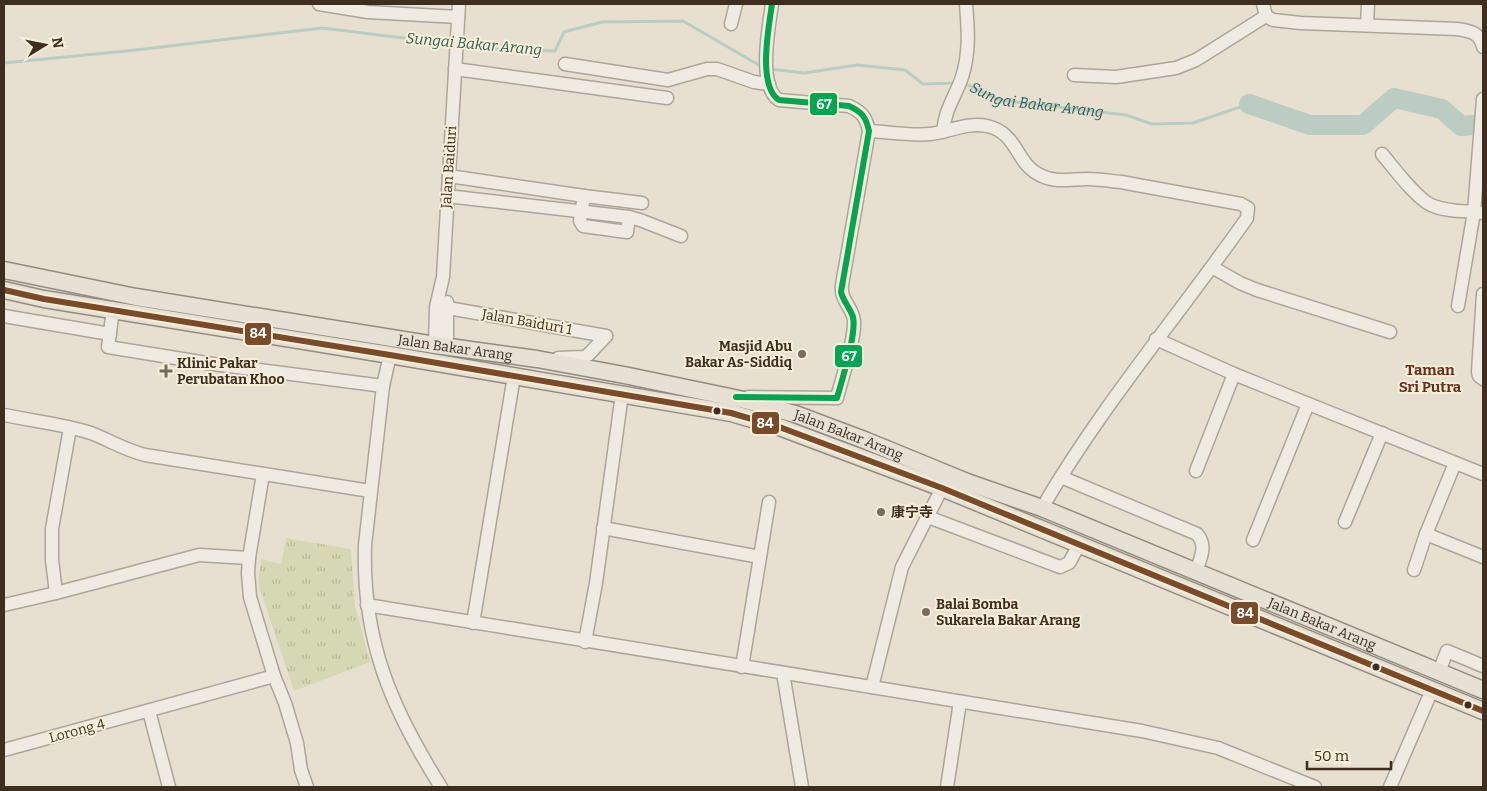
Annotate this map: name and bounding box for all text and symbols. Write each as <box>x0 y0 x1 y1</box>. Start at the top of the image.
north arrow <box>20 20 70 70</box>
water label: Sungai Bakar Arang <box>405 29 543 59</box>
text: N <box>48 36 67 50</box>
water label: Sungai Bakar Arang <box>967 78 1105 121</box>
line badge: 67 <box>809 92 838 116</box>
text: 67 <box>816 96 832 113</box>
street label: Jalan Baiduri <box>438 125 460 210</box>
street label: Jalan Baiduri 1 <box>480 306 574 338</box>
line badge: 84 <box>244 322 272 346</box>
text: 84 <box>250 325 267 342</box>
street label: Jalan Bakar Arang <box>396 331 514 364</box>
place label: Masjid Abu Bakar As-Siddiq <box>685 338 793 371</box>
line badge: 67 <box>834 344 863 368</box>
marker: Masjid Abu Bakar As-Siddiq <box>796 348 808 360</box>
text: 67 <box>841 348 857 365</box>
place label: Klinic Pakar Perubatan Khoo <box>177 355 285 388</box>
district label: Taman Sri Putra <box>1399 361 1462 396</box>
marker: Klinic Pakar Perubatan Khoo <box>159 364 173 378</box>
unlabelled marker <box>712 406 722 416</box>
street label: Jalan Bakar Arang <box>791 406 906 464</box>
line badge: 84 <box>751 411 780 435</box>
text: 84 <box>757 415 774 432</box>
place label: 康宁寺 <box>891 504 933 521</box>
marker: 康宁寺 <box>875 506 887 518</box>
street label: Jalan Bakar Arang <box>1265 593 1379 654</box>
place label: Balai Bomba Sukarela Bakar Arang <box>936 596 1080 629</box>
line badge: 84 <box>1230 601 1259 625</box>
text: 84 <box>1237 605 1254 622</box>
marker: Balai Bomba Sukarela Bakar Arang <box>920 606 932 618</box>
unlabelled marker <box>1371 662 1381 672</box>
unlabelled marker <box>1463 700 1473 710</box>
street label: Lorong 4 <box>47 715 107 747</box>
scale bar <box>1307 738 1391 770</box>
text: 50 m <box>1314 747 1350 765</box>

